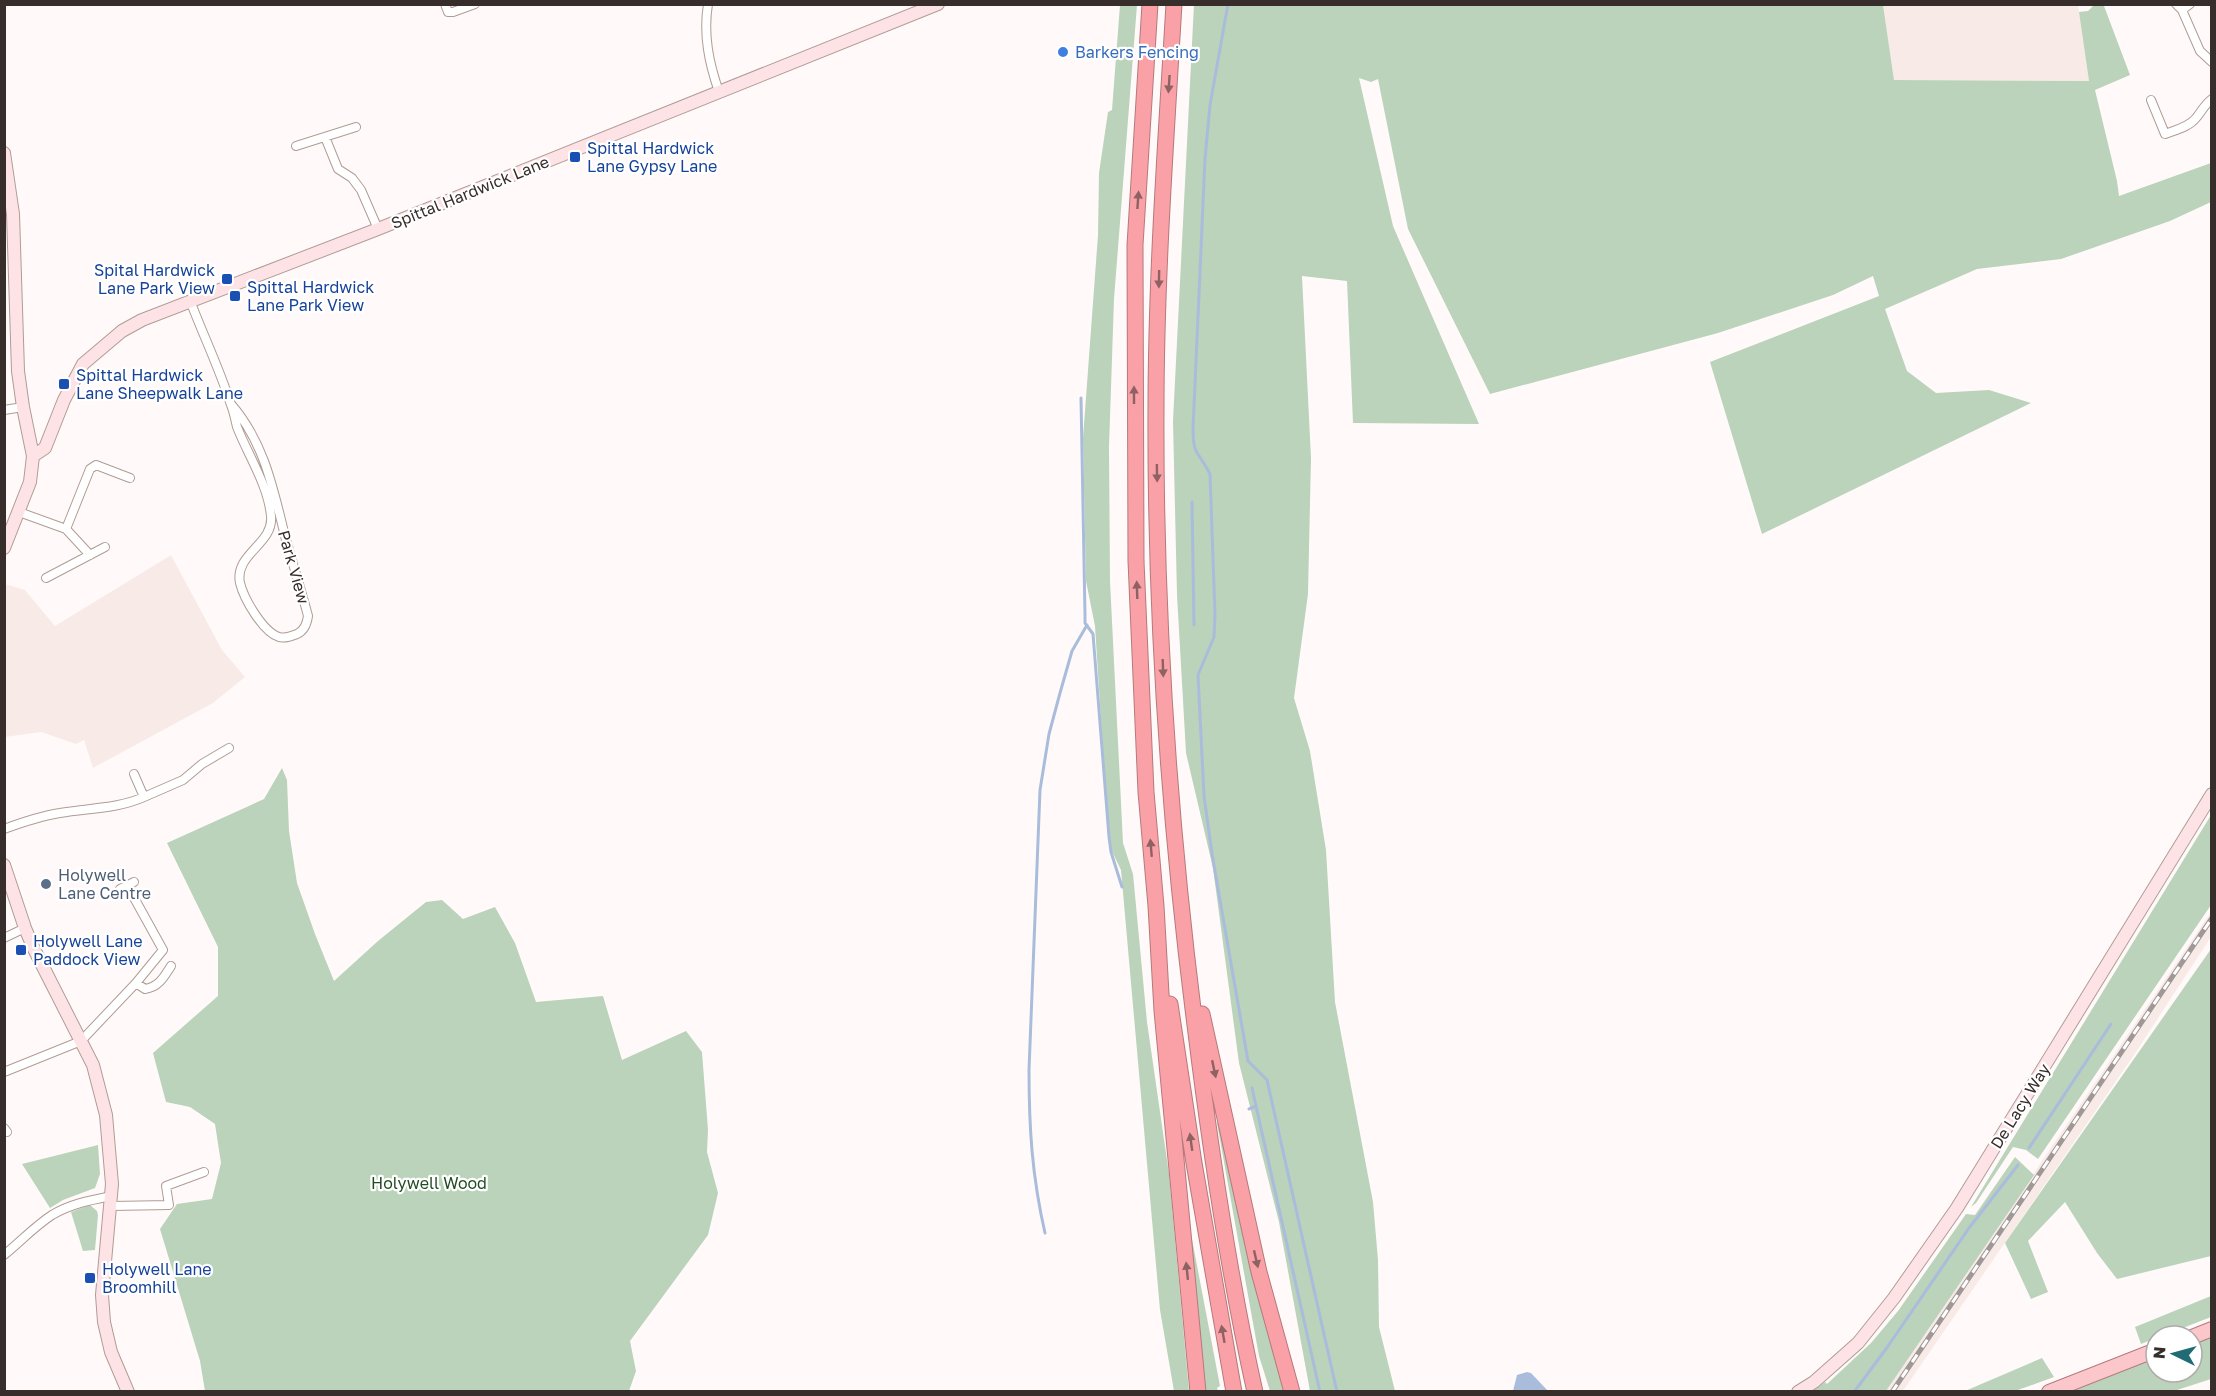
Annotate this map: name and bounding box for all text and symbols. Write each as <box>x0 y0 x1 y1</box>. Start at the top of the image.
place label: Barkers Fencing <box>1075 42 1199 62</box>
marker: Barkers Fencing <box>1056 45 1070 59</box>
one-way arrow <box>1164 74 1174 93</box>
place label: Spittal Hardwick Lane Gypsy Lane <box>587 138 717 176</box>
marker: Spittal Hardwick Lane Gypsy Lane <box>568 150 582 164</box>
street label: Spittal Hardwick Lane <box>388 151 552 233</box>
one-way arrow <box>1133 191 1142 210</box>
place label: Spital Hardwick Lane Park View <box>94 260 215 298</box>
one-way arrow <box>1154 269 1164 288</box>
marker: Spital Hardwick Lane Park View <box>220 272 234 286</box>
place label: Spittal Hardwick Lane Park View <box>247 277 374 315</box>
marker: Spittal Hardwick Lane Park View <box>228 289 242 303</box>
place label: Spittal Hardwick Lane Sheepwalk Lane <box>76 365 243 403</box>
marker: Spittal Hardwick Lane Sheepwalk Lane <box>57 377 71 391</box>
one-way arrow <box>1129 386 1139 405</box>
one-way arrow <box>1152 464 1162 483</box>
street label: Park View <box>274 528 314 606</box>
one-way arrow <box>1132 581 1141 600</box>
one-way arrow <box>1158 659 1167 678</box>
one-way arrow <box>1146 838 1156 857</box>
place label: Holywell Lane Centre <box>58 865 151 903</box>
marker: Holywell Lane Centre <box>39 877 53 891</box>
place label: Holywell Lane Paddock View <box>33 931 143 969</box>
marker: Holywell Lane Paddock View <box>14 943 28 957</box>
one-way arrow <box>1210 1059 1219 1078</box>
street label: De Lacy Way <box>1986 1060 2054 1152</box>
one-way arrow <box>1186 1132 1195 1151</box>
park label: Holywell Wood <box>371 1173 487 1193</box>
one-way arrow <box>1251 1250 1261 1268</box>
place label: Holywell Lane Broomhill <box>102 1259 212 1297</box>
one-way arrow <box>1182 1261 1192 1280</box>
marker: Holywell Lane Broomhill <box>83 1271 97 1285</box>
one-way arrow <box>1218 1324 1227 1343</box>
north arrow <box>2144 1324 2204 1384</box>
text: N <box>2149 1346 2170 1360</box>

